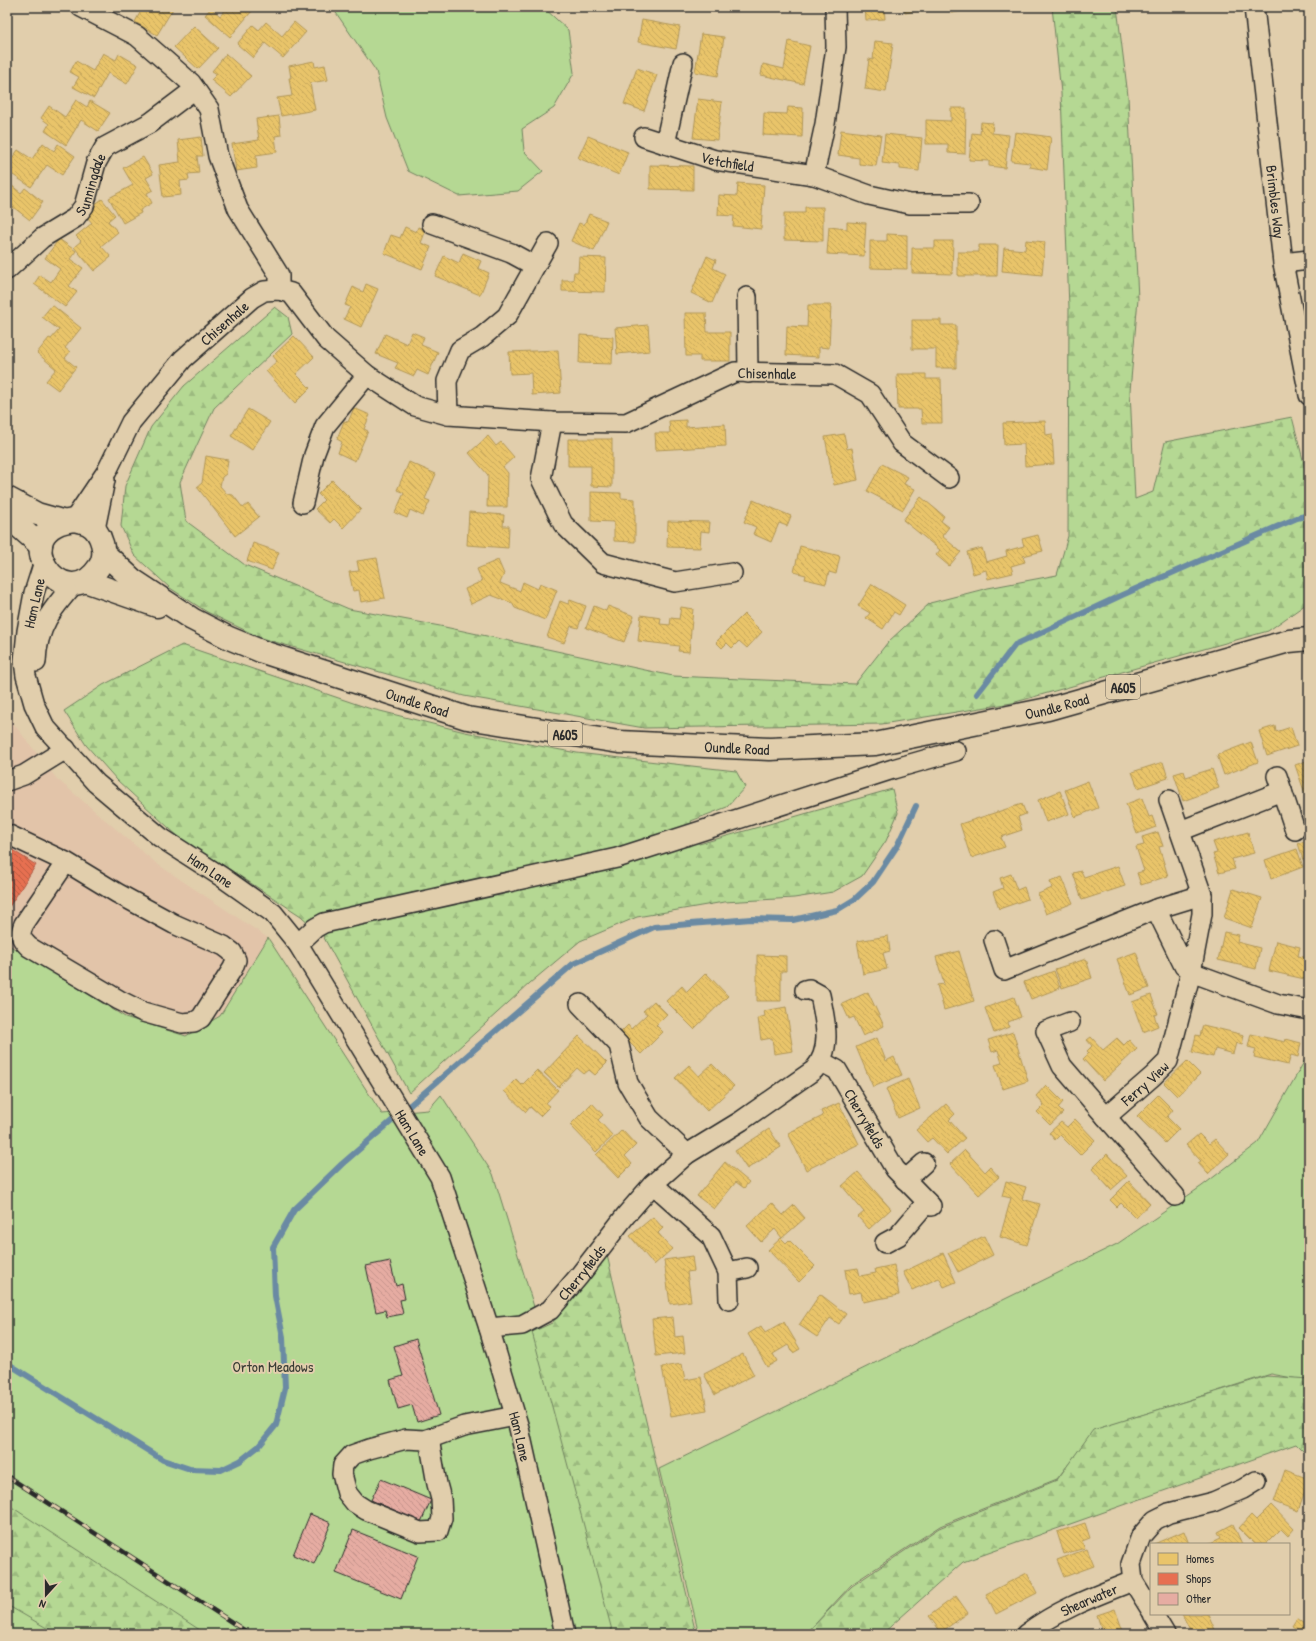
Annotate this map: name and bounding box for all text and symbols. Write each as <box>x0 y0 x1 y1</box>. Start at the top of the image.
street label: Vetchfield <box>698 146 755 176</box>
street label: Sunningdale <box>70 148 110 220</box>
street label: Brimbles Way <box>1261 164 1291 240</box>
street label: Chisenhale <box>195 295 253 350</box>
street label: Chisenhale <box>737 362 797 384</box>
street label: Ham Lane <box>18 576 50 630</box>
road number: A605 <box>1106 675 1140 699</box>
street label: Oundle Road <box>383 682 452 722</box>
street label: Oundle Road <box>1023 688 1091 724</box>
road number: A605 <box>548 722 582 746</box>
street label: Oundle Road <box>704 735 770 759</box>
street label: Ham Lane <box>184 847 238 893</box>
street label: Ferry View <box>1115 1056 1173 1111</box>
street label: Cherryfields <box>840 1084 891 1152</box>
street label: Ham Lane <box>391 1105 435 1159</box>
street label: Cherryfields <box>552 1240 610 1305</box>
park label: Orton Meadows <box>233 1356 314 1377</box>
street label: Ham Lane <box>504 1409 537 1463</box>
legend <box>1150 1543 1290 1615</box>
text: Homes <box>1186 1550 1214 1567</box>
text: Shops <box>1186 1570 1212 1587</box>
north arrow <box>26 1575 66 1615</box>
street label: Shearwater <box>1056 1578 1121 1621</box>
text: Other <box>1186 1590 1212 1607</box>
text: N <box>37 1597 48 1612</box>

